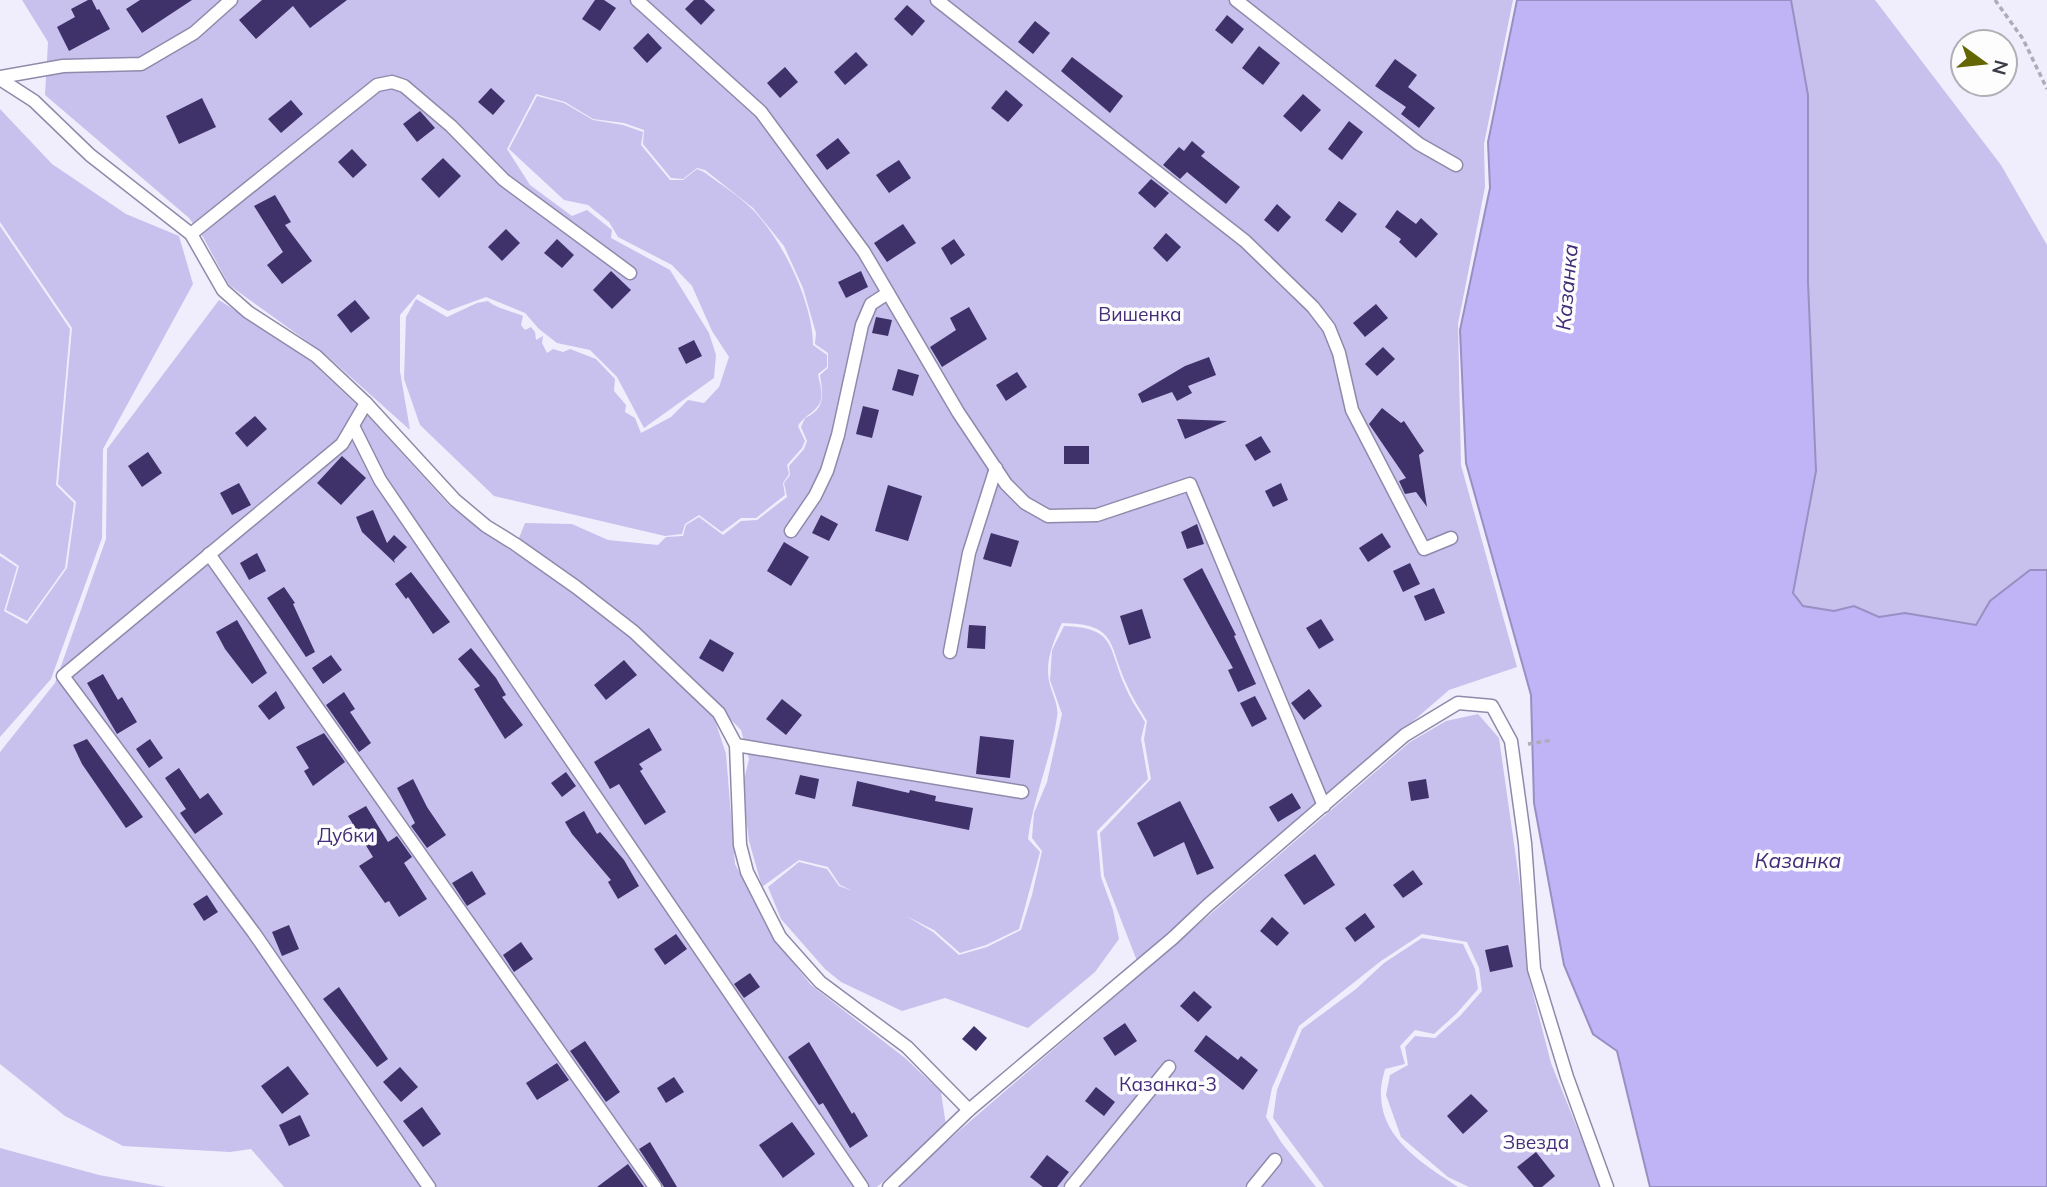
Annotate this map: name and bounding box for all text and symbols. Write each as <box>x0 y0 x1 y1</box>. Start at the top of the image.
north arrow <box>1949 28 2019 98</box>
text: N <box>1987 57 2014 77</box>
water label: Казанка <box>1549 242 1583 331</box>
park label: Вишенка <box>1098 302 1182 326</box>
park label: Дубки <box>317 823 375 847</box>
water label: Казанка <box>1755 847 1842 873</box>
park label: Казанка-3 <box>1119 1072 1217 1096</box>
park label: Звезда <box>1503 1130 1569 1154</box>

